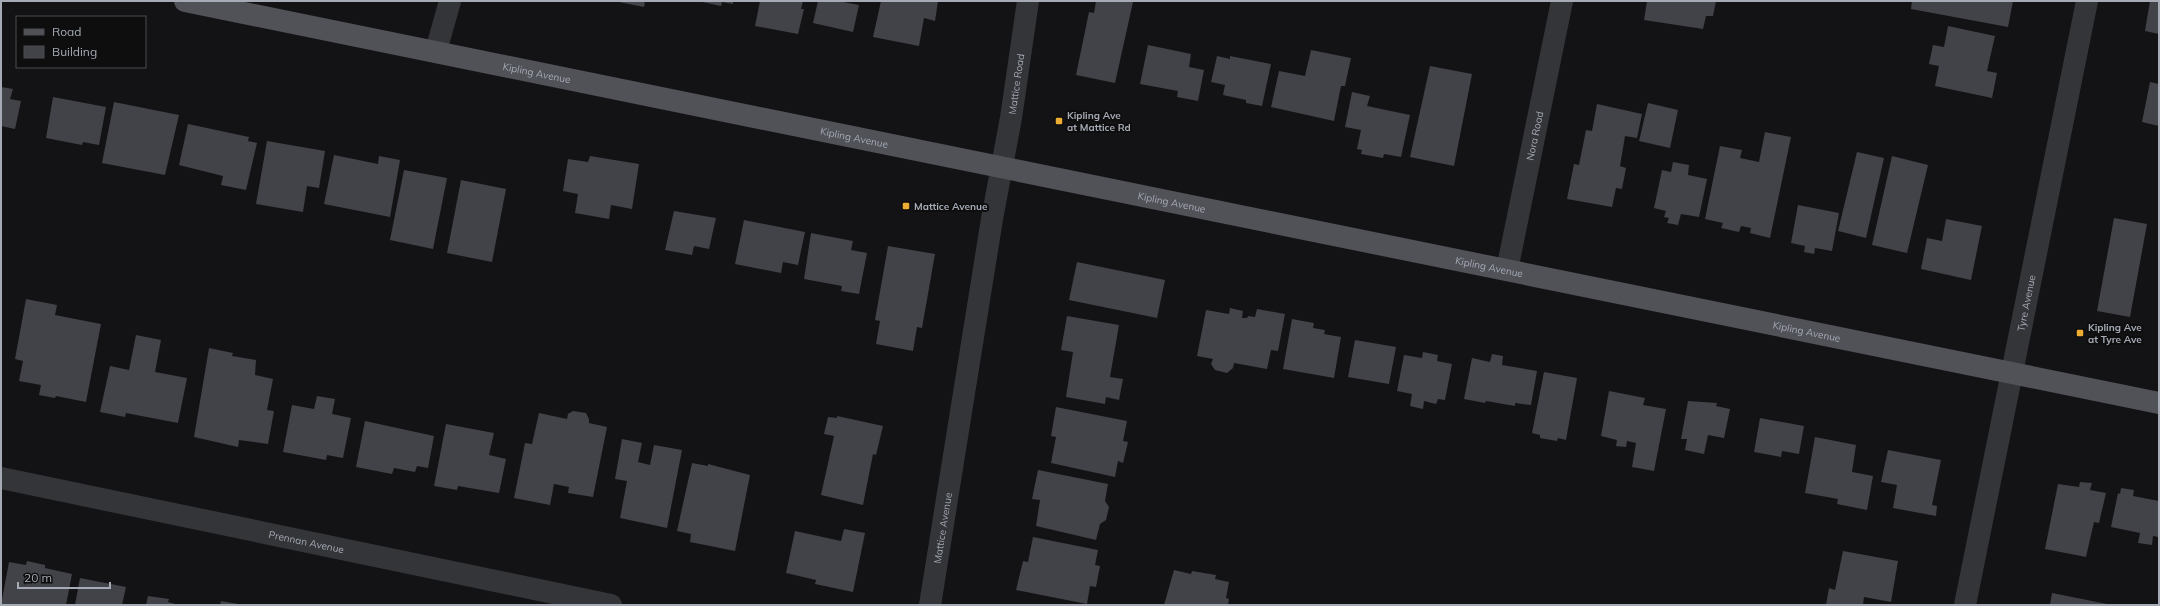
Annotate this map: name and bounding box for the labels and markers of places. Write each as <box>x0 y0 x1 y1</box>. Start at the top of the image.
place label: Kipling Ave at Mattice Rd <box>1067 109 1131 134</box>
marker: Kipling Ave at Mattice Rd <box>1054 116 1064 126</box>
place label: Mattice Avenue <box>914 200 988 213</box>
marker: Mattice Avenue <box>901 201 911 211</box>
place label: Kipling Ave at Tyre Ave <box>2088 321 2142 346</box>
marker: Kipling Ave at Tyre Ave <box>2075 328 2085 338</box>

